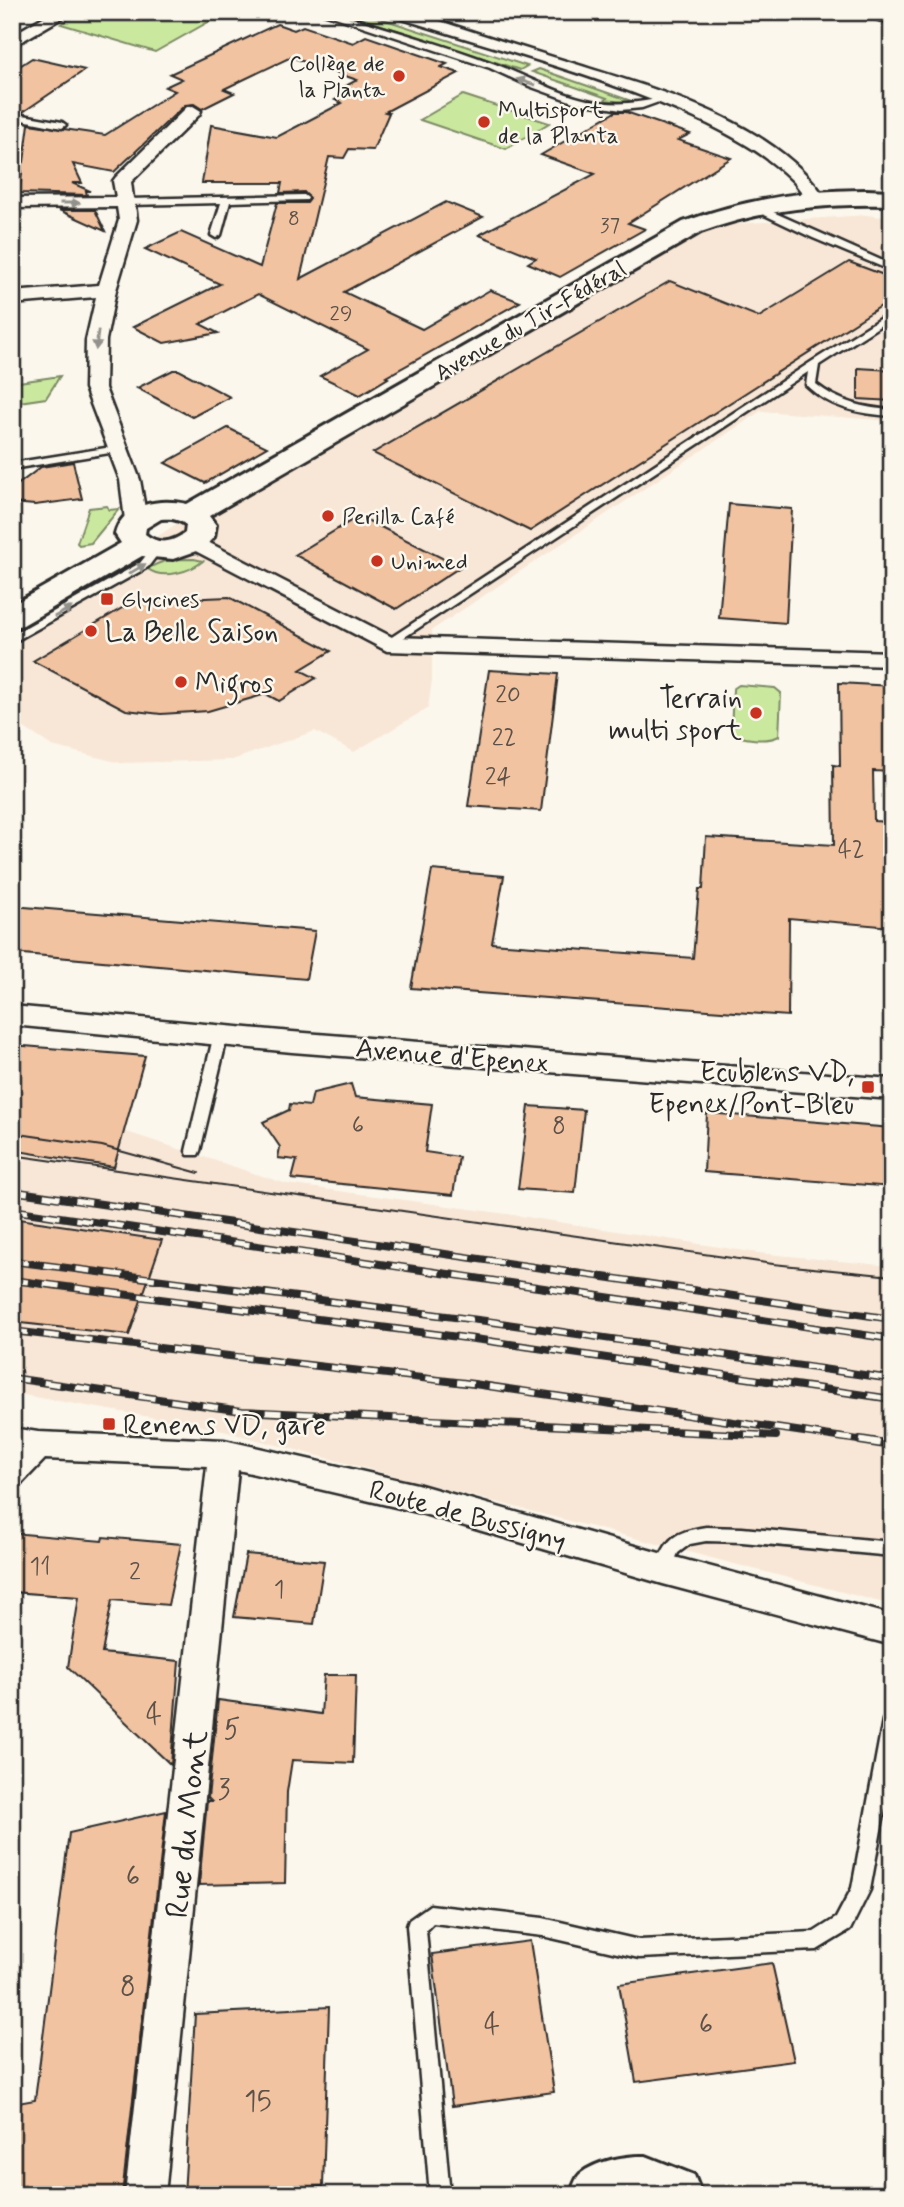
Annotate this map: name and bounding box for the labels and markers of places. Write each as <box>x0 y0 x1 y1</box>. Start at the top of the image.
place label: Collège de la Planta <box>289 50 385 106</box>
marker: Collège de la Planta <box>391 68 407 84</box>
place label: Multisport de la Planta <box>498 96 618 152</box>
marker: Multisport de la Planta <box>476 114 492 130</box>
place label: Perilla Café <box>342 503 455 533</box>
marker: Perilla Café <box>320 508 336 524</box>
place label: Unimed <box>391 548 468 578</box>
marker: Unimed <box>369 553 385 569</box>
place label: Glycines <box>121 586 199 616</box>
marker: Glycines <box>99 591 115 607</box>
place label: La Belle Saison <box>105 615 278 652</box>
marker: La Belle Saison <box>83 623 99 639</box>
place label: Migros <box>195 666 274 706</box>
marker: Migros <box>173 674 189 690</box>
place label: Terrain multi sport <box>609 681 743 750</box>
marker: Terrain multi sport <box>748 705 764 721</box>
place label: Ecublens VD, Epenex/Pont-Bleu <box>648 1055 854 1124</box>
marker: Ecublens VD, Epenex/Pont-Bleu <box>860 1079 876 1095</box>
place label: Renens VD, gare <box>123 1408 326 1445</box>
marker: Renens VD, gare <box>101 1416 117 1432</box>

